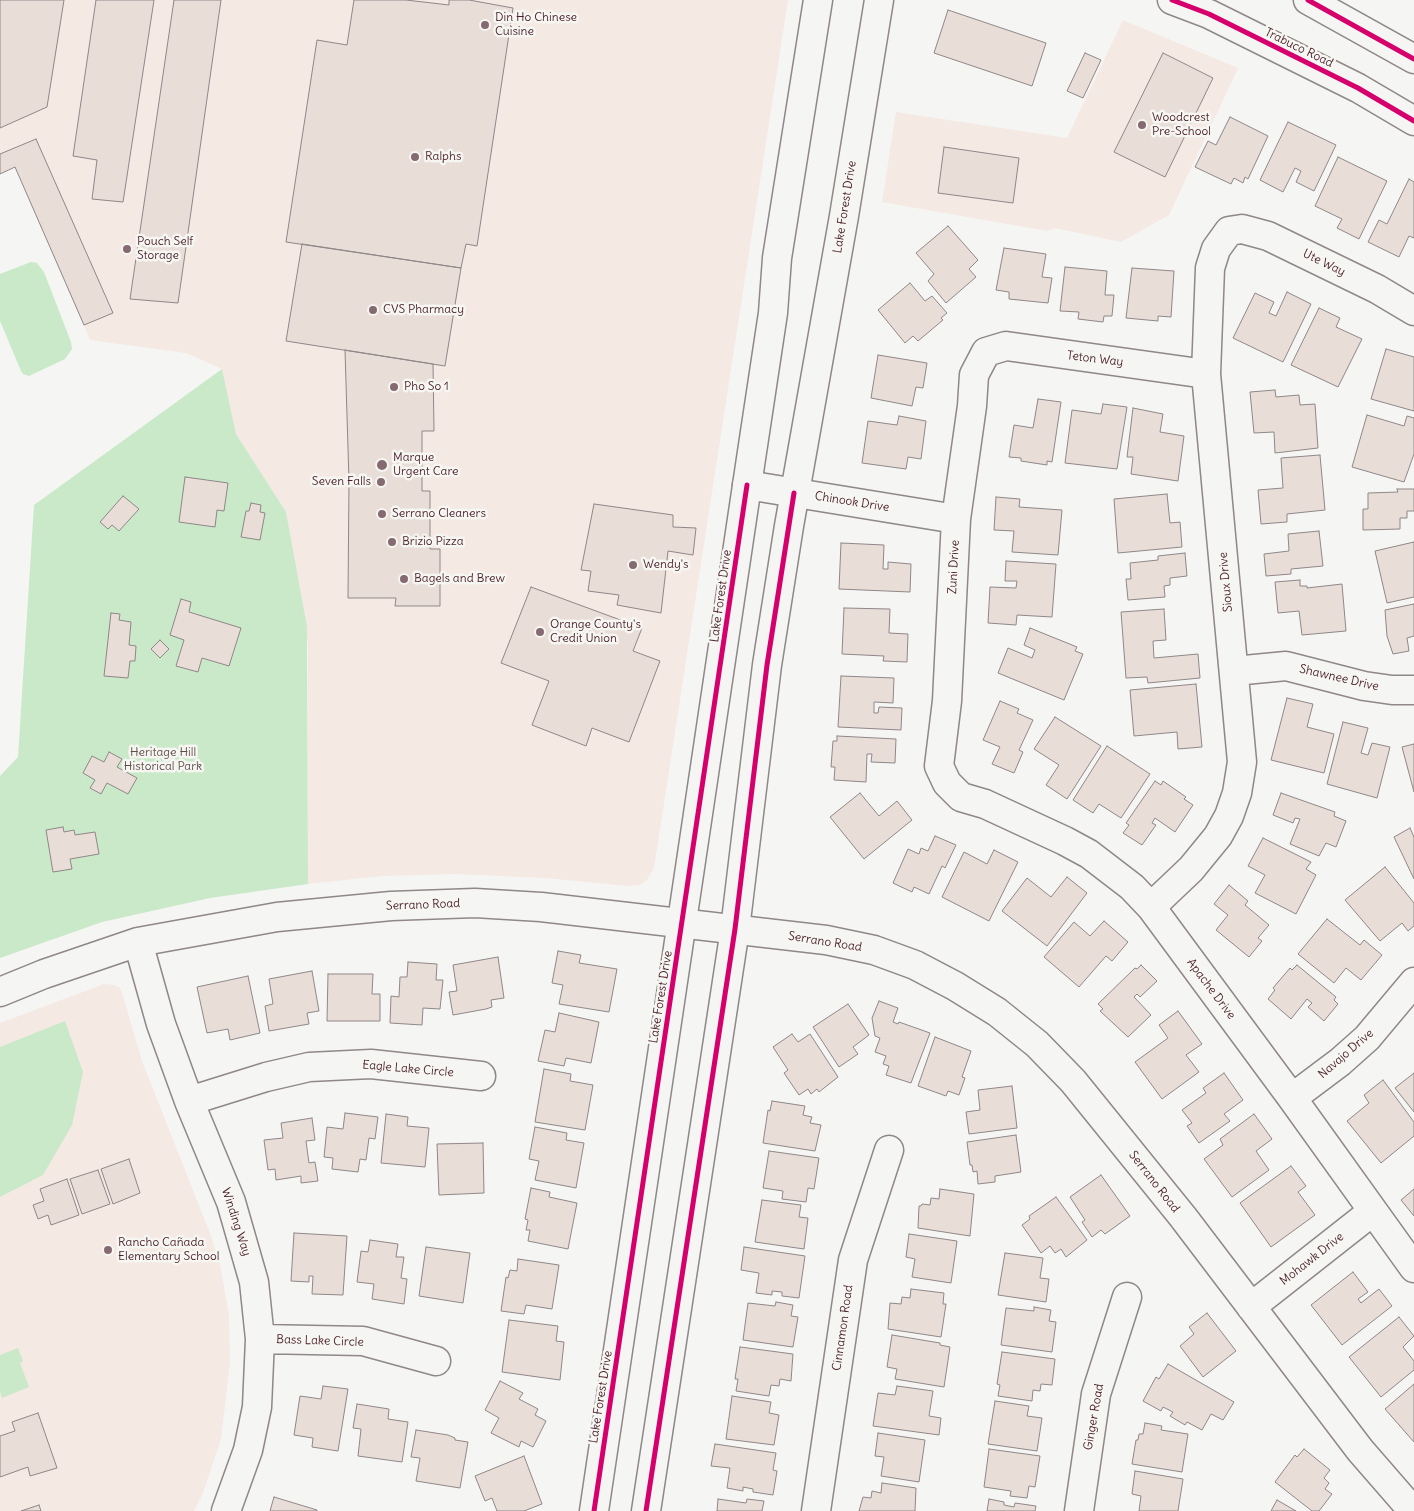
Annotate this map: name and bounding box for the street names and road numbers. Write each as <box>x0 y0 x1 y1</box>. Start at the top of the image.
street label: Trabuco Road <box>1262 25 1336 71</box>
street label: Lake Forest Drive <box>831 160 859 254</box>
street label: Ute Way <box>1300 247 1348 279</box>
street label: Teton Way <box>1066 348 1124 370</box>
street label: Chinook Drive <box>814 489 890 515</box>
street label: Zuni Drive <box>945 539 963 595</box>
street label: Lake Forest Drive <box>707 549 735 643</box>
street label: Sioux Drive <box>1216 551 1236 613</box>
street label: Shawnee Drive <box>1298 662 1380 694</box>
street label: Serrano Road <box>386 897 460 913</box>
street label: Serrano Road <box>787 929 863 955</box>
street label: Lake Forest Drive <box>647 950 675 1044</box>
street label: Apache Drive <box>1184 956 1238 1022</box>
street label: Navajo Drive <box>1315 1026 1377 1082</box>
street label: Eagle Lake Circle <box>362 1058 454 1080</box>
street label: Serrano Road <box>1125 1148 1183 1216</box>
street label: Winding Way <box>218 1186 254 1258</box>
street label: Mohawk Drive <box>1277 1230 1347 1288</box>
street label: Cinnamon Road <box>830 1284 856 1372</box>
street label: Bass Lake Circle <box>276 1332 364 1350</box>
street label: Lake Forest Drive <box>587 1350 615 1444</box>
street label: Ginger Road <box>1081 1383 1107 1451</box>

